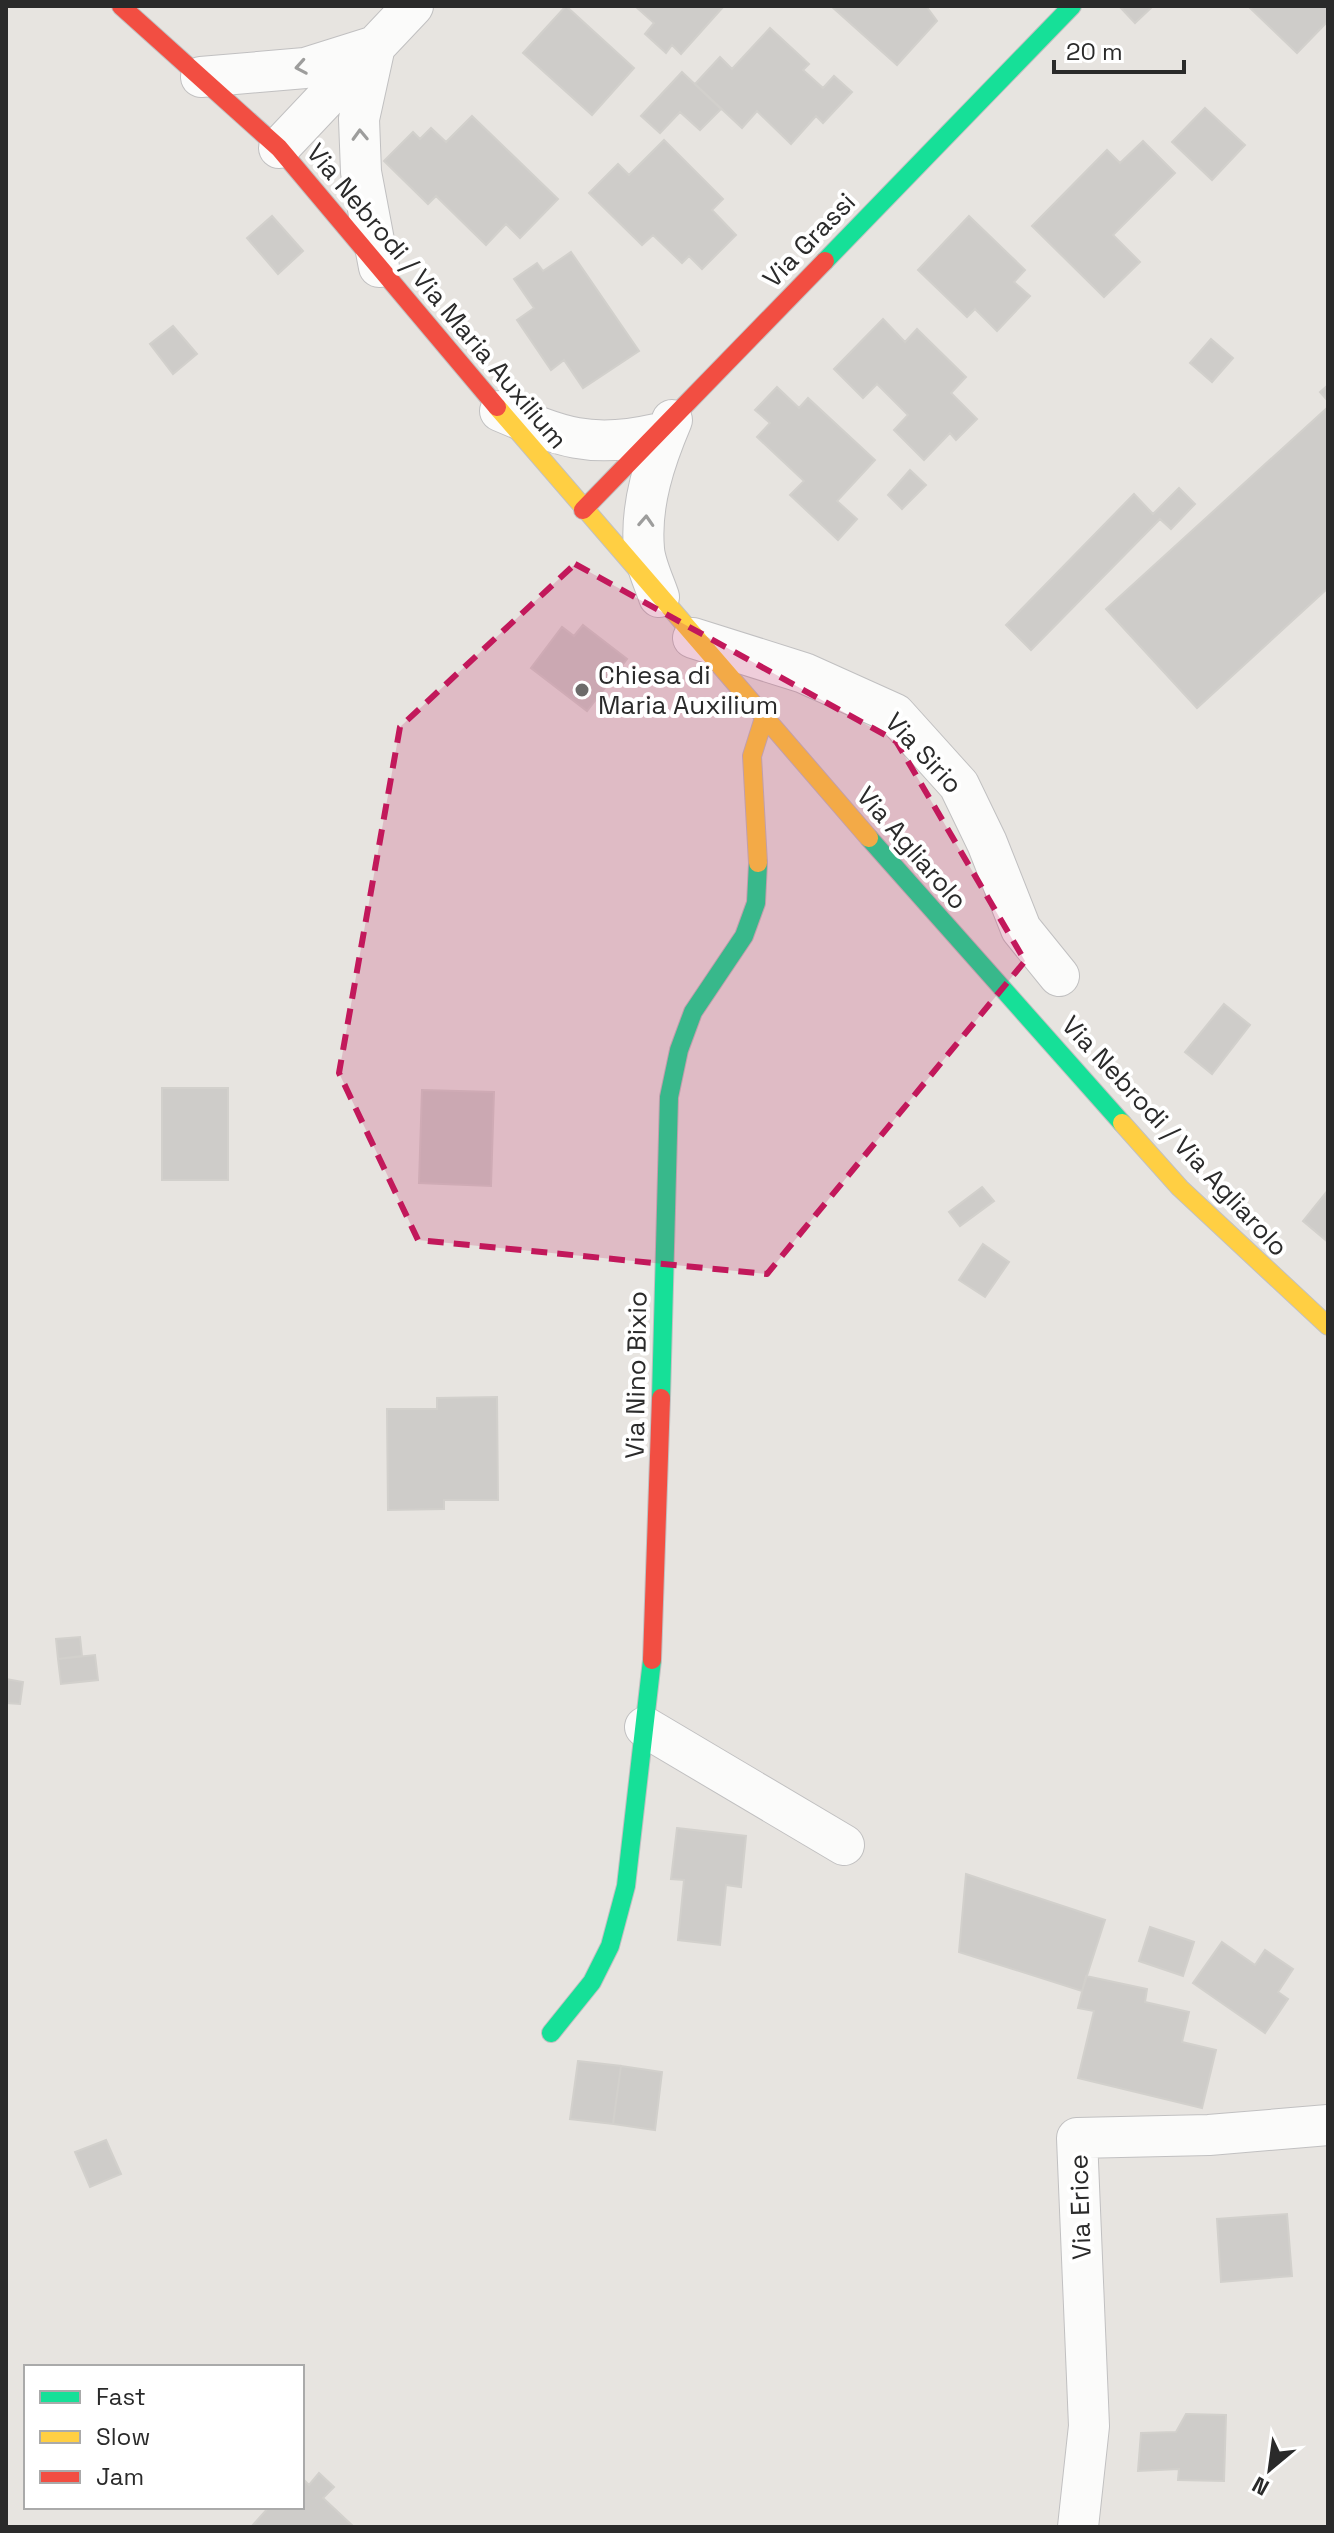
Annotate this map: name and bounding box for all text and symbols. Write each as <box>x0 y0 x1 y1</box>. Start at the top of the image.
scale bar <box>1054 24 1184 74</box>
text: 20 m <box>1066 36 1123 67</box>
one-way arrow <box>294 58 307 75</box>
one-way arrow <box>351 128 368 141</box>
street label: Via Nebrodi / Via Maria Auxilium <box>299 136 575 456</box>
street label: Via Grassi <box>755 185 863 295</box>
one-way arrow <box>637 514 654 527</box>
place label: Chiesa di Maria Auxilium <box>598 658 778 722</box>
marker: Chiesa di Maria Auxilium <box>573 681 591 699</box>
street label: Via Sirio <box>878 705 970 801</box>
street label: Via Agliarolo <box>849 779 975 917</box>
street label: Via Nebrodi / Via Agliarolo <box>1054 1008 1296 1264</box>
street label: Via Nino Bixio <box>618 1291 654 1459</box>
street label: Via Erice <box>1061 2154 1099 2260</box>
legend <box>24 2365 304 2509</box>
text: Fast <box>96 2381 146 2412</box>
text: Slow <box>96 2421 150 2452</box>
north arrow <box>1230 2429 1310 2509</box>
text: Jam <box>96 2461 144 2492</box>
text: N <box>1247 2471 1274 2502</box>

